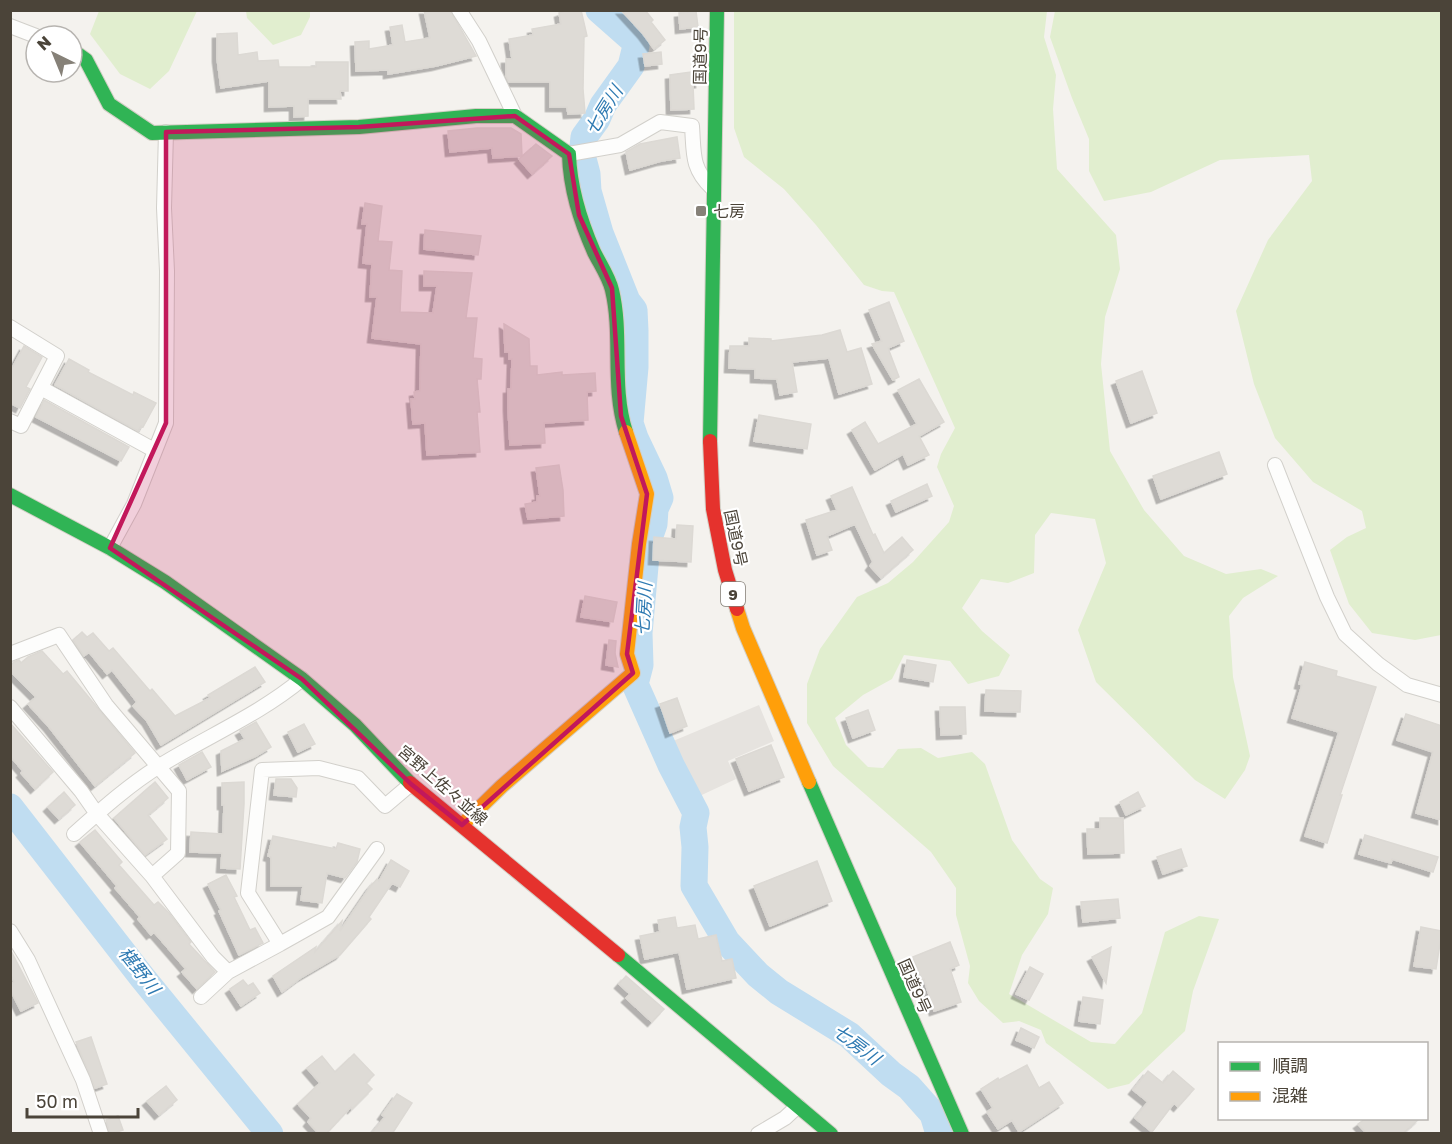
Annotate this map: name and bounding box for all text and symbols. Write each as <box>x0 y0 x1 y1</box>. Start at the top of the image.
north arrow <box>24 24 84 84</box>
street label: 国道9号 <box>689 27 711 85</box>
text: N <box>32 32 55 54</box>
water label: 七房川 <box>579 80 628 139</box>
place label: 七房 <box>713 201 745 221</box>
marker: 七房 <box>694 204 708 218</box>
street label: 国道9号 <box>720 508 752 568</box>
water label: 七房川 <box>631 579 656 637</box>
road number: 9 <box>721 582 745 606</box>
street label: 宮野上佐々並線 <box>394 741 492 829</box>
water label: 椹野川 <box>115 942 167 1000</box>
street label: 国道9号 <box>894 956 936 1016</box>
water label: 七房川 <box>829 1019 887 1070</box>
legend <box>1218 1042 1428 1120</box>
text: 順調 <box>1272 1054 1308 1076</box>
scale bar <box>27 1081 138 1119</box>
text: 混雑 <box>1272 1084 1308 1106</box>
text: 50 m <box>36 1090 78 1112</box>

